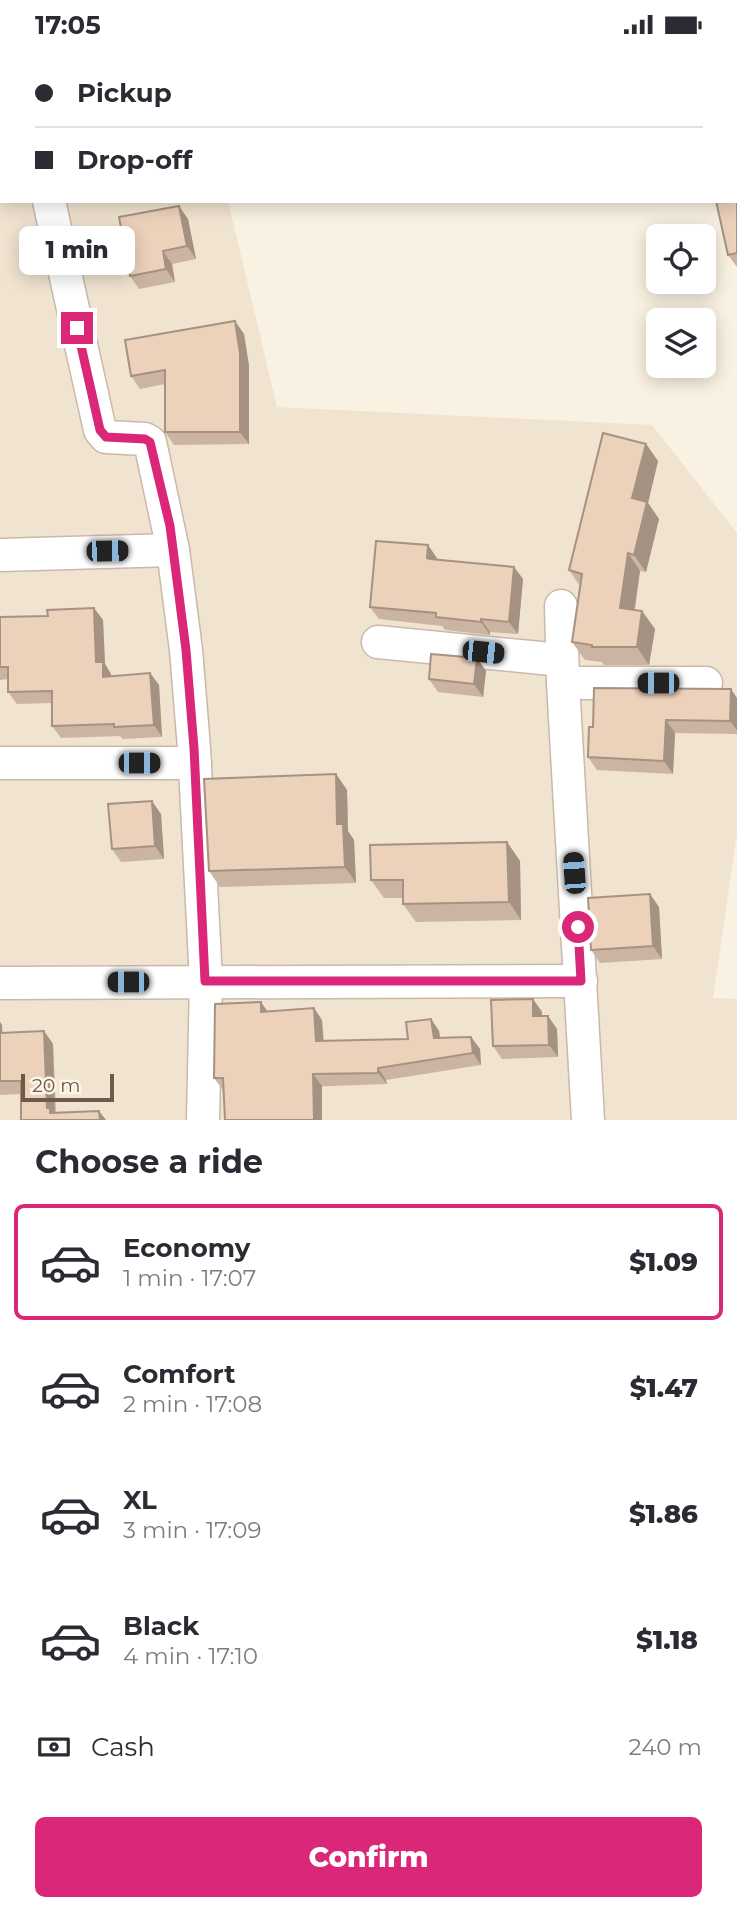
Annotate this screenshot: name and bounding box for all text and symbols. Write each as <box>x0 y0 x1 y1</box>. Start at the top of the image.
text: 17:05 <box>35 9 101 41</box>
text: Pickup <box>77 77 172 109</box>
text: Drop-off <box>77 144 192 176</box>
map controls <box>646 224 716 378</box>
button: locate <box>646 224 716 294</box>
callout: 1 min <box>19 226 135 275</box>
text: 1 min <box>45 236 109 264</box>
button: layers <box>646 308 716 378</box>
route end <box>61 312 93 344</box>
car <box>86 540 129 562</box>
car <box>462 639 505 665</box>
car <box>638 673 680 694</box>
car <box>119 753 161 774</box>
car <box>563 851 586 895</box>
route start <box>562 911 594 943</box>
car <box>108 972 150 993</box>
scale bar <box>21 1071 114 1103</box>
text: 20 m <box>32 1074 80 1097</box>
text: Choose a ride <box>35 1142 263 1181</box>
icon: car <box>39 1231 102 1294</box>
text: Economy <box>123 1232 250 1264</box>
text: $1.09 <box>629 1246 698 1278</box>
text: 1 min · 17:07 <box>123 1264 256 1292</box>
icon: car <box>39 1357 102 1420</box>
text: Comfort <box>123 1358 235 1390</box>
text: $1.47 <box>630 1372 698 1404</box>
text: 2 min · 17:08 <box>123 1390 262 1418</box>
icon: car <box>39 1483 102 1546</box>
text: XL <box>123 1484 157 1516</box>
text: $1.86 <box>629 1498 698 1530</box>
text: 3 min · 17:09 <box>123 1516 261 1544</box>
icon: car <box>39 1609 102 1672</box>
text: Black <box>123 1610 199 1642</box>
text: $1.18 <box>636 1624 698 1656</box>
text: 4 min · 17:10 <box>123 1642 258 1670</box>
icon: cash <box>35 1728 73 1766</box>
text: Cash <box>91 1731 155 1763</box>
text: 240 m <box>629 1733 702 1761</box>
button: Confirm <box>35 1817 702 1897</box>

